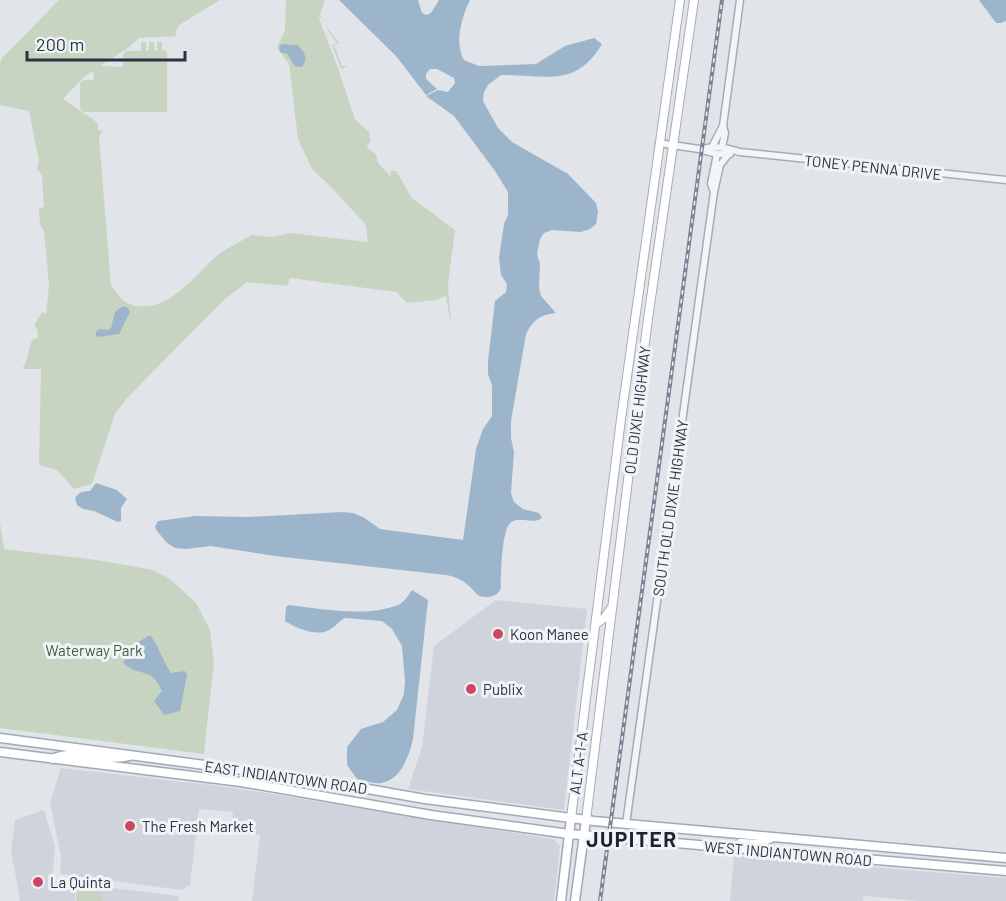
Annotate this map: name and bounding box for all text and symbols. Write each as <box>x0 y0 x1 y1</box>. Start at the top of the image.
scale bar <box>27 24 184 62</box>
text: 200 m <box>36 33 84 55</box>
street label: TONEY PENNA DRIVE <box>804 151 942 183</box>
street label: OLD DIXIE HIGHWAY <box>620 345 654 475</box>
street label: SOUTH OLD DIXIE HIGHWAY <box>649 418 691 598</box>
place label: Koon Manee <box>510 625 589 643</box>
marker: Koon Manee <box>491 627 505 641</box>
park label: Waterway Park <box>46 641 143 659</box>
place label: Publix <box>483 680 523 698</box>
marker: Publix <box>464 682 478 696</box>
street label: ALT A-1-A <box>565 731 591 795</box>
street label: EAST INDIANTOWN ROAD <box>204 757 368 797</box>
place label: The Fresh Market <box>142 817 254 835</box>
marker: The Fresh Market <box>123 819 137 833</box>
district label: JUPITER <box>586 826 678 851</box>
street label: WEST INDIANTOWN ROAD <box>703 837 873 869</box>
place label: La Quinta <box>50 873 111 891</box>
marker: La Quinta <box>31 875 45 889</box>

